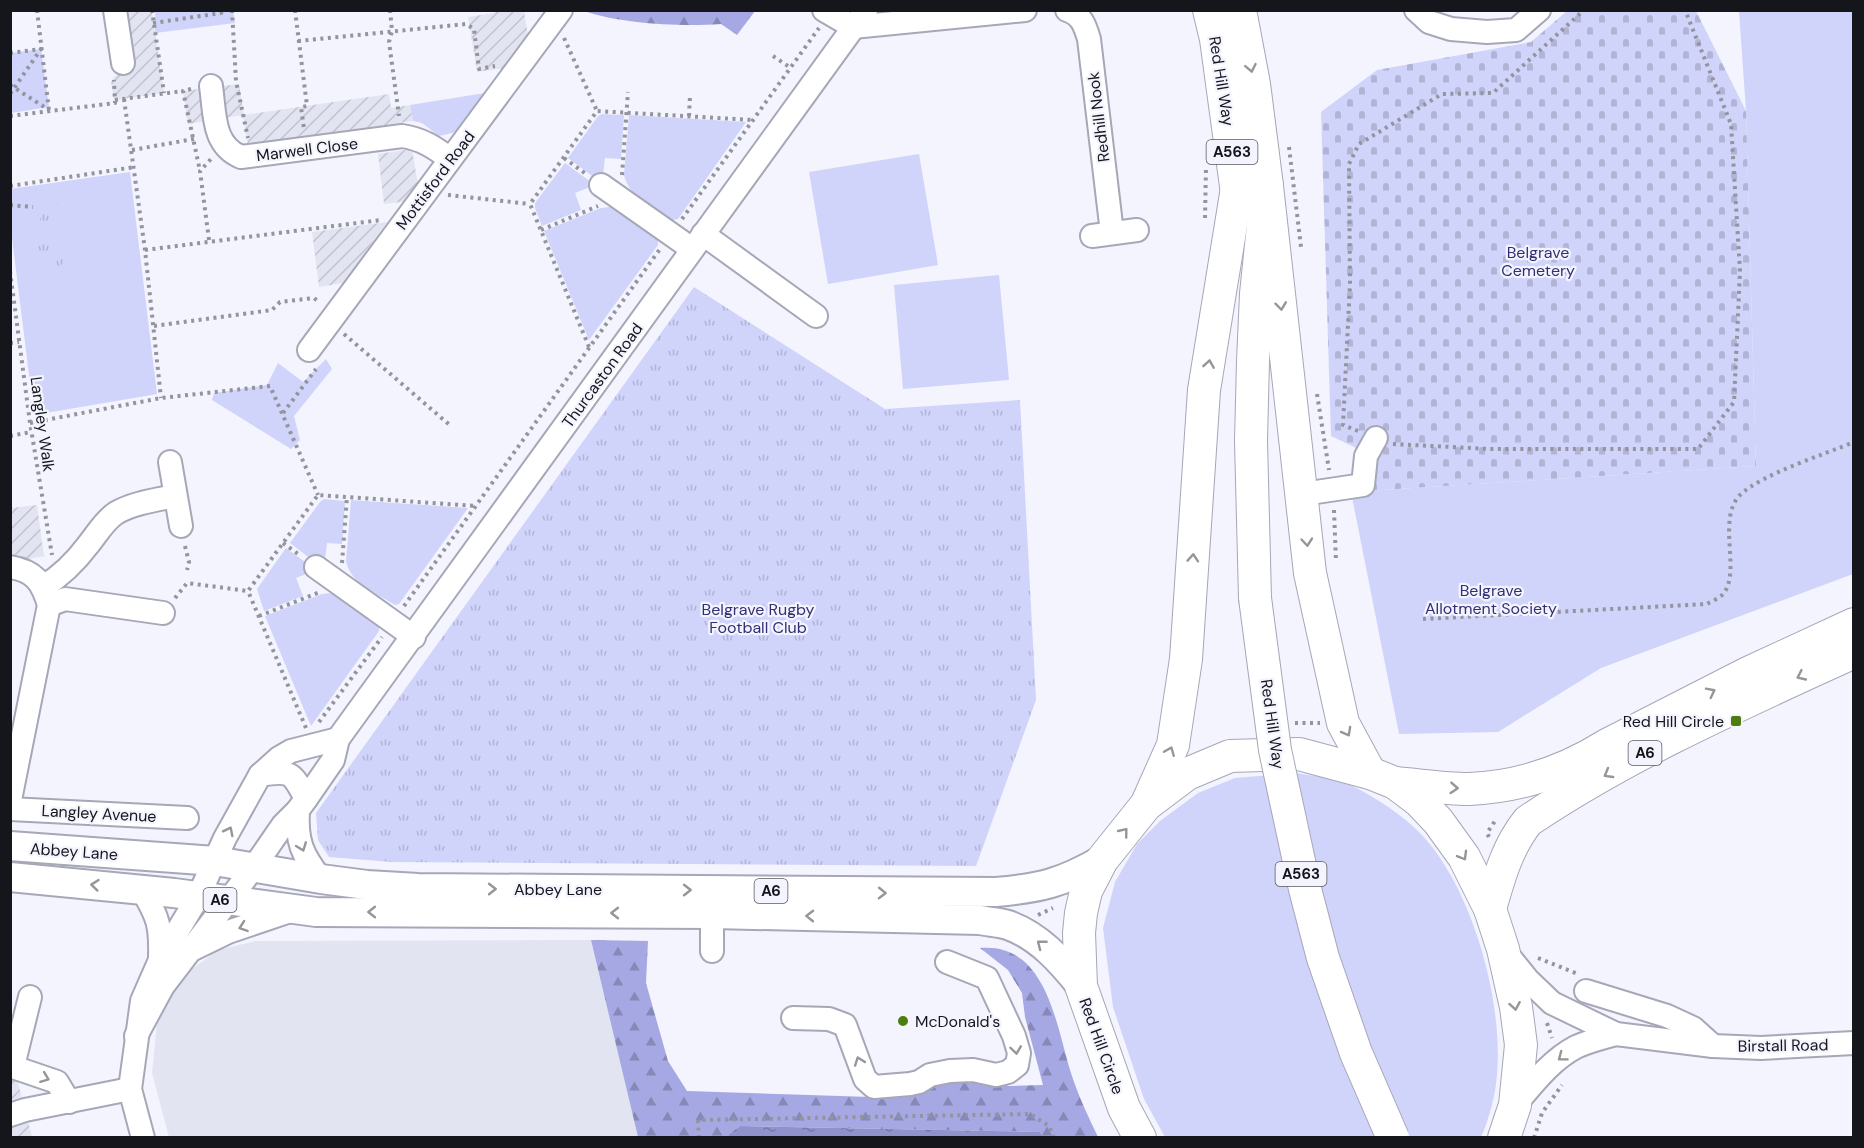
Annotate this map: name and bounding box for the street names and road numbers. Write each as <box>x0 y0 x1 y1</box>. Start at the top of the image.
street label: Red Hill Way <box>1204 35 1239 128</box>
street label: Redhill Nook <box>1083 71 1114 163</box>
street label: Mottisford Road <box>391 127 480 234</box>
street label: Marwell Close <box>255 133 359 166</box>
road number: A563 <box>1206 140 1258 164</box>
street label: Thurcaston Road <box>557 319 648 432</box>
street label: Langley Walk <box>25 375 60 473</box>
street label: Red Hill Way <box>1256 678 1289 770</box>
road number: A6 <box>1628 741 1662 765</box>
street label: Langley Avenue <box>41 800 157 827</box>
street label: Abbey Lane <box>29 838 119 865</box>
road number: A563 <box>1276 862 1326 886</box>
street label: Abbey Lane <box>514 879 602 900</box>
road number: A6 <box>754 879 788 903</box>
road number: A6 <box>204 888 236 912</box>
street label: Red Hill Circle <box>1074 995 1129 1097</box>
street label: Birstall Road <box>1737 1034 1829 1057</box>

